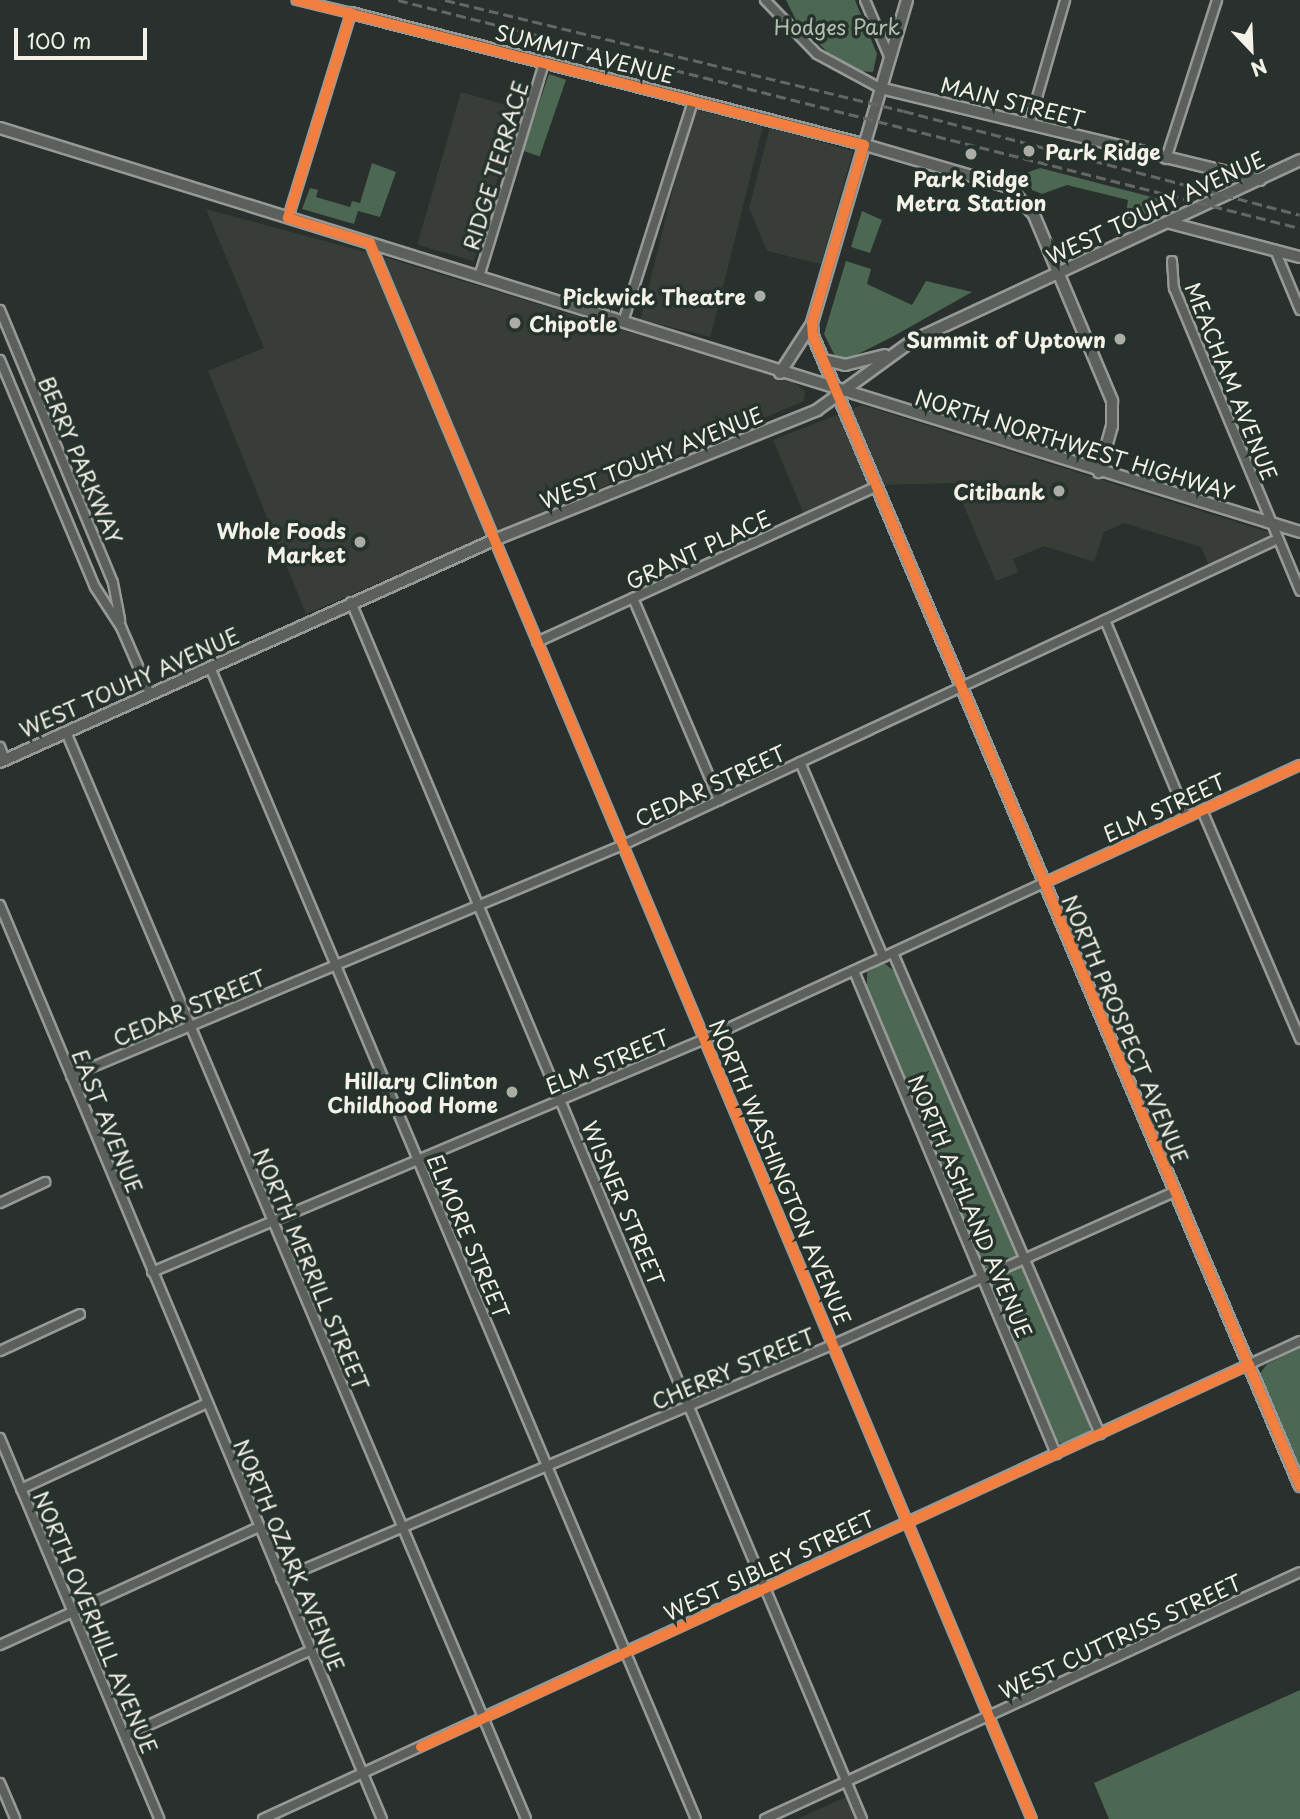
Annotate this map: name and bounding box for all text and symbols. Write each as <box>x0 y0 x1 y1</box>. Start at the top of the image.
park label: Hodges Park <box>774 13 900 39</box>
scale bar <box>18 14 150 58</box>
north arrow <box>1216 14 1286 84</box>
street label: SUMMIT AVENUE <box>493 19 677 87</box>
text: 100 m <box>27 24 91 56</box>
text: N <box>1247 53 1272 84</box>
street label: MAIN STREET <box>938 71 1088 131</box>
street label: RIDGE TERRACE <box>457 77 533 253</box>
place label: Park Ridge <box>1045 138 1161 164</box>
marker: Park Ridge <box>1019 141 1039 161</box>
street label: WEST TOUHY AVENUE <box>1042 145 1268 269</box>
marker: Park Ridge Metra Station <box>963 146 979 162</box>
place label: Park Ridge Metra Station <box>895 165 1047 215</box>
street label: MEACHAM AVENUE <box>1181 279 1283 483</box>
place label: Pickwick Theatre <box>561 283 746 309</box>
marker: Pickwick Theatre <box>752 288 768 304</box>
place label: Chipotle <box>529 310 617 336</box>
marker: Chipotle <box>507 315 523 331</box>
place label: Summit of Uptown <box>906 326 1106 352</box>
marker: Summit of Uptown <box>1112 331 1128 347</box>
street label: BERRY PARKWAY <box>34 373 128 547</box>
street label: NORTH NORTHWEST HIGHWAY <box>910 383 1240 505</box>
street label: WEST TOUHY AVENUE <box>536 401 766 513</box>
place label: Citibank <box>953 478 1045 504</box>
marker: Citibank <box>1051 483 1067 499</box>
street label: GRANT PLACE <box>623 505 773 593</box>
place label: Whole Foods Market <box>214 517 346 567</box>
marker: Whole Foods Market <box>352 534 368 550</box>
street label: WEST TOUHY AVENUE <box>15 622 243 742</box>
street label: CEDAR STREET <box>630 739 790 831</box>
street label: ELM STREET <box>1098 767 1230 847</box>
street label: NORTH PROSPECT AVENUE <box>1057 890 1195 1168</box>
street label: CEDAR STREET <box>108 963 270 1051</box>
street label: NORTH WASHINGTON AVENUE <box>705 1015 857 1329</box>
street label: ELM STREET <box>540 1023 674 1099</box>
street label: EAST AVENUE <box>68 1046 148 1196</box>
place label: Hillary Clinton Childhood Home <box>325 1067 498 1117</box>
street label: NORTH ASHLAND AVENUE <box>904 1070 1038 1342</box>
marker: Hillary Clinton Childhood Home <box>504 1084 520 1100</box>
street label: WISNER STREET <box>578 1116 670 1290</box>
street label: NORTH MERRILL STREET <box>248 1142 376 1396</box>
street label: ELMORE STREET <box>422 1149 516 1323</box>
street label: CHERRY STREET <box>647 1322 819 1414</box>
street label: NORTH OZARK AVENUE <box>229 1433 351 1677</box>
street label: NORTH OVERHILL AVENUE <box>29 1487 163 1757</box>
street label: WEST SIBLEY STREET <box>658 1504 880 1626</box>
street label: WEST CUTTRISS STREET <box>995 1569 1245 1703</box>

